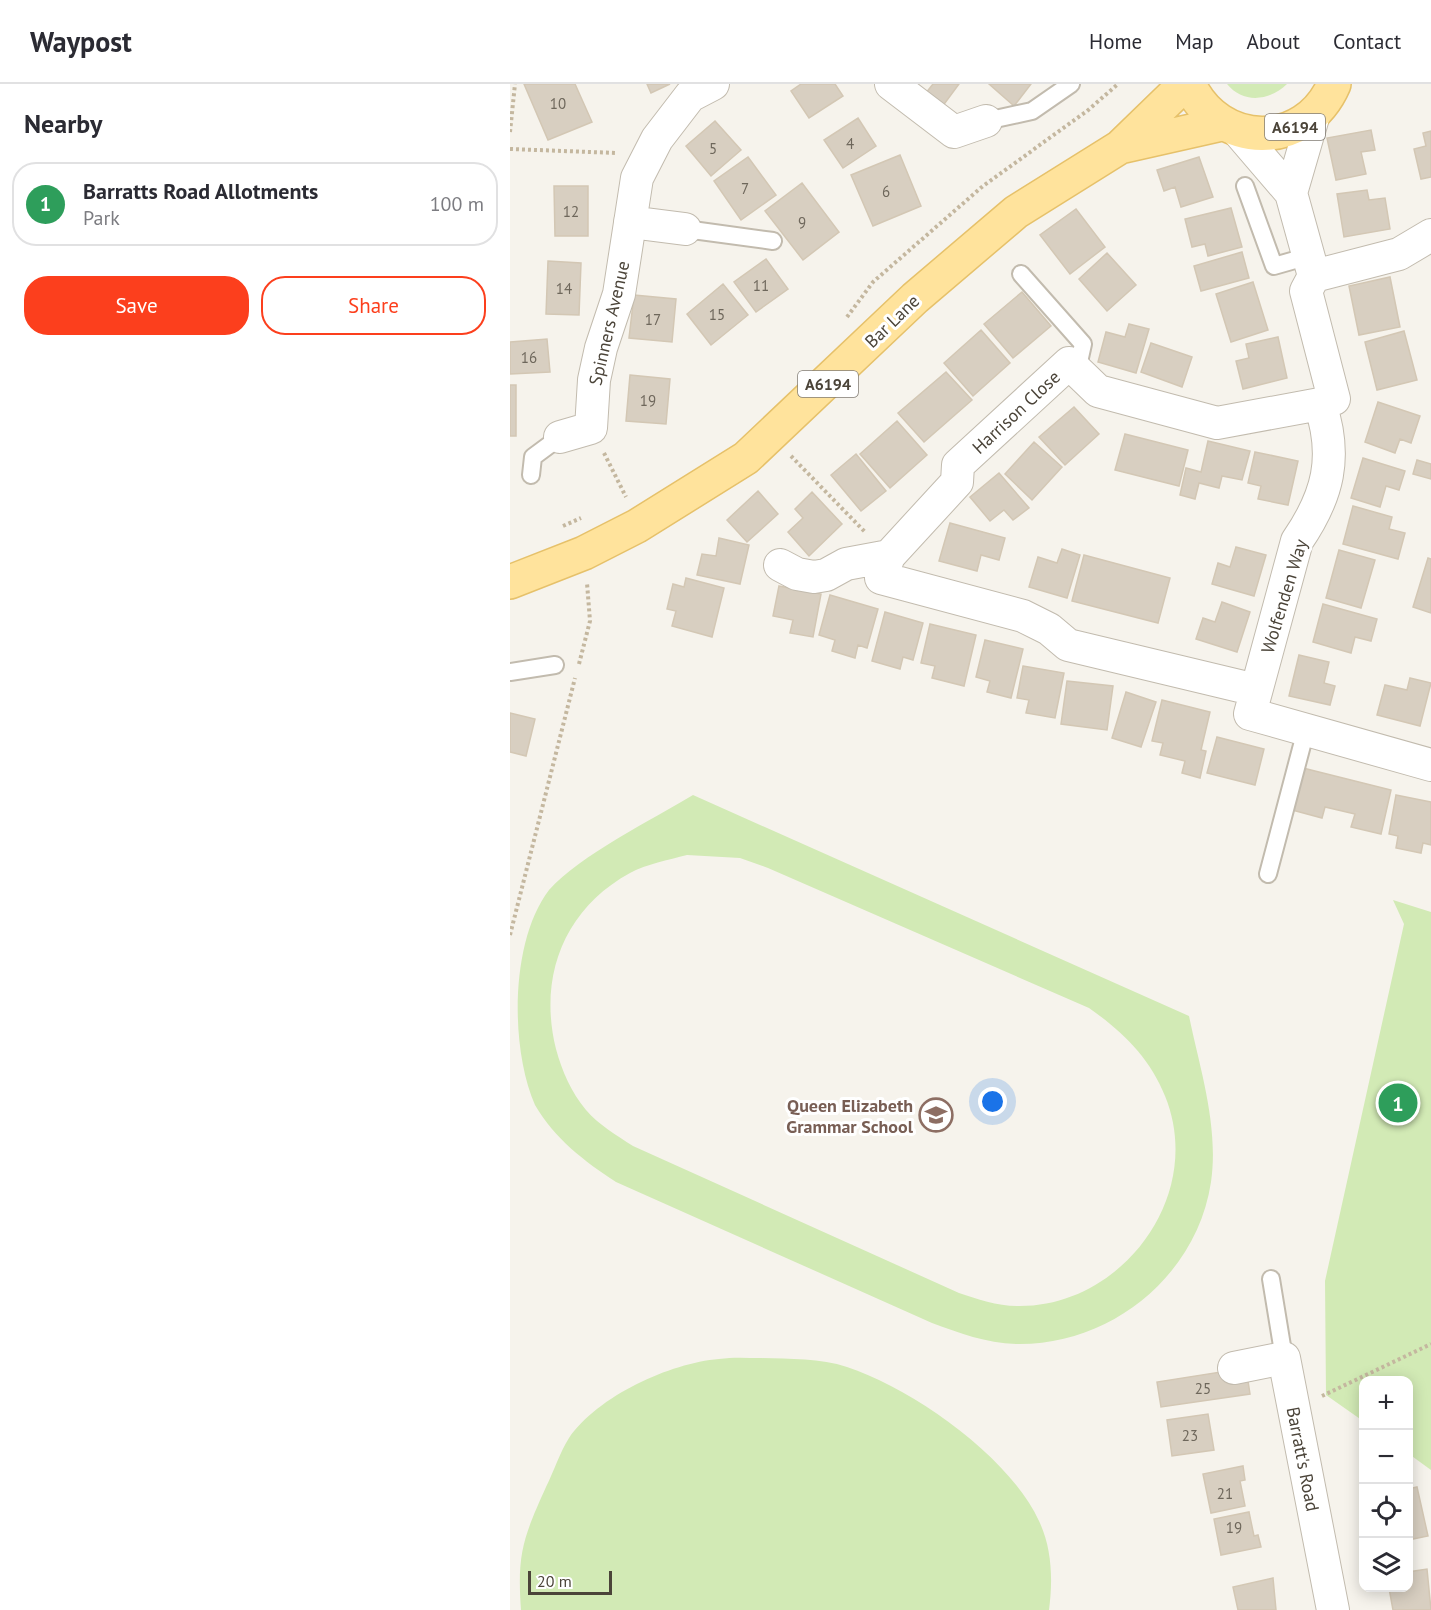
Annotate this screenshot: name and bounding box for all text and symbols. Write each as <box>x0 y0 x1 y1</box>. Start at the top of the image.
text: Waypost <box>30 23 132 60</box>
text: Home <box>1089 28 1142 55</box>
text: Map <box>1175 28 1214 55</box>
text: About <box>1247 28 1300 55</box>
text: Contact <box>1333 28 1401 55</box>
house number: 10 <box>550 94 566 113</box>
text: Nearby <box>24 107 102 140</box>
road number: A6194 <box>1265 114 1325 140</box>
house number: 4 <box>846 134 854 153</box>
house number: 5 <box>709 139 717 158</box>
text: Barratts Road Allotments <box>83 177 318 205</box>
house number: 7 <box>741 179 749 198</box>
house number: 6 <box>882 182 890 201</box>
text: 1 <box>40 191 51 217</box>
text: 100 m <box>430 191 484 217</box>
house number: 12 <box>563 202 579 221</box>
text: Park <box>83 205 120 231</box>
house number: 9 <box>798 213 806 232</box>
street label: Spinners Avenue <box>583 258 635 388</box>
button: Save <box>24 276 249 335</box>
button: Share <box>261 276 486 335</box>
house number: 11 <box>753 276 769 295</box>
house number: 14 <box>556 279 572 298</box>
street label: Bar Lane <box>860 289 924 353</box>
house number: 15 <box>709 305 725 324</box>
house number: 17 <box>645 310 661 329</box>
house number: 16 <box>521 348 537 367</box>
street label: Harrison Close <box>967 365 1065 459</box>
road number: A6194 <box>798 371 858 397</box>
house number: 19 <box>640 391 656 410</box>
street label: Wolfenden Way <box>1256 536 1312 656</box>
pin: 1 <box>1378 1080 1418 1126</box>
your location <box>978 1087 1007 1116</box>
place label: Queen Elizabeth Grammar School <box>786 1094 914 1138</box>
school or university icon: Queen Elizabeth Grammar School <box>918 1097 954 1133</box>
map controls <box>1359 1376 1413 1592</box>
button: + <box>1359 1376 1413 1430</box>
house number: 25 <box>1195 1379 1211 1398</box>
street label: Barratt's Road <box>1282 1405 1324 1513</box>
house number: 23 <box>1182 1426 1198 1445</box>
button: − <box>1359 1430 1413 1484</box>
house number: 21 <box>1217 1484 1233 1503</box>
button: locate <box>1359 1484 1413 1538</box>
house number: 19 <box>1226 1518 1242 1537</box>
button: layers <box>1359 1538 1413 1592</box>
scale bar <box>528 1568 612 1596</box>
text: 20 m <box>537 1571 572 1591</box>

